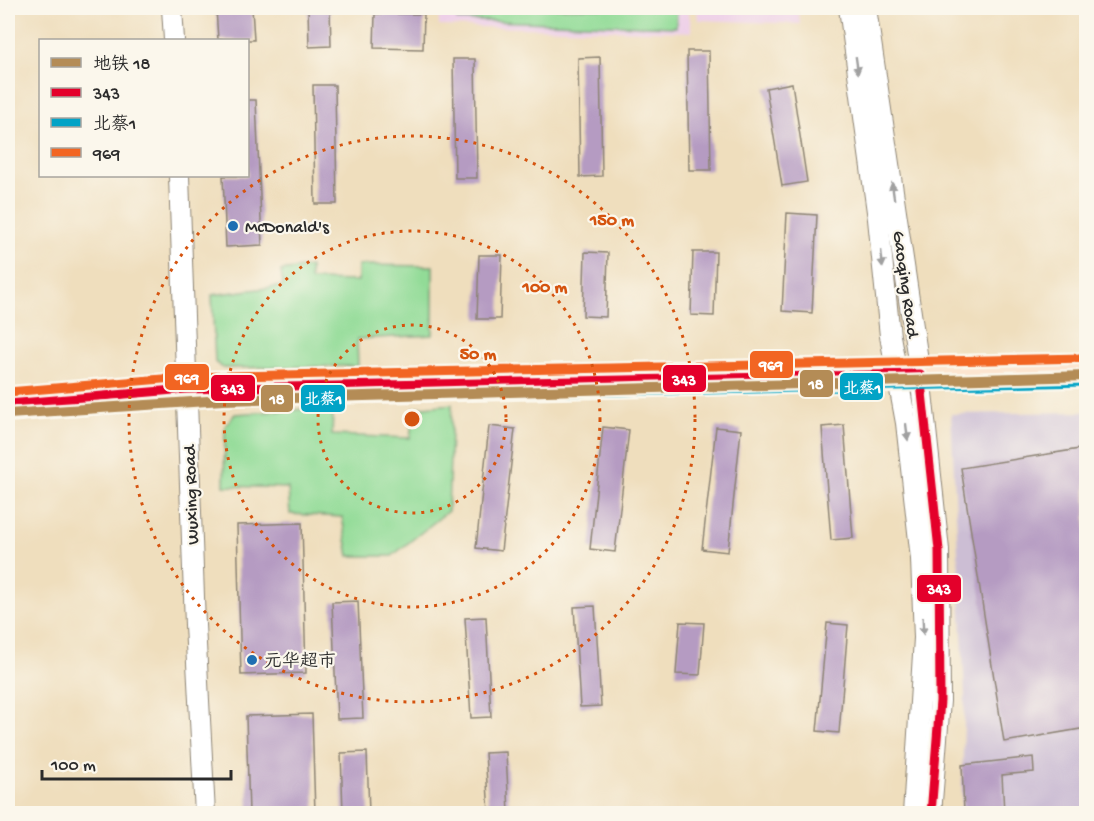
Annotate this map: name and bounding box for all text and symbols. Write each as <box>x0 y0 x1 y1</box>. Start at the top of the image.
legend <box>39 39 249 177</box>
text: 地铁 18 <box>93 54 151 76</box>
one-way arrow <box>852 56 861 75</box>
text: 343 <box>92 85 120 106</box>
text: 北蔡1 <box>93 114 136 136</box>
text: 969 <box>92 145 120 166</box>
one-way arrow <box>889 181 898 200</box>
text: 150 m <box>589 211 634 232</box>
place label: McDonald's <box>245 218 330 239</box>
marker: McDonald's <box>226 219 240 233</box>
street label: Gaoqing Road <box>887 230 923 341</box>
one-way arrow <box>877 249 887 268</box>
text: 100 m <box>522 278 568 299</box>
text: 50 m <box>460 345 497 366</box>
line badge: 969 <box>749 350 794 379</box>
text: 969 <box>758 358 783 377</box>
line badge: 969 <box>164 363 210 391</box>
line badge: 343 <box>662 364 707 393</box>
line badge: 18 <box>799 369 834 398</box>
text: 969 <box>174 371 199 390</box>
line badge: 北蔡1 <box>839 372 884 401</box>
text: 343 <box>671 373 696 392</box>
line badge: 343 <box>210 374 256 402</box>
text: 18 <box>807 377 824 396</box>
text: 北蔡1 <box>843 379 881 400</box>
text: 343 <box>220 382 245 401</box>
line badge: 18 <box>260 384 294 413</box>
line badge: 北蔡1 <box>300 384 346 413</box>
text: 北蔡1 <box>304 390 342 411</box>
text: 18 <box>268 392 285 411</box>
centre of rings <box>402 409 422 429</box>
one-way arrow <box>902 422 912 441</box>
street label: Wuxing Road <box>180 443 205 545</box>
line badge: 343 <box>916 574 962 603</box>
text: 343 <box>926 582 951 601</box>
one-way arrow <box>919 616 928 635</box>
place label: 元华超市 <box>264 651 336 673</box>
marker: 元华超市 <box>245 653 259 667</box>
scale bar <box>42 743 231 781</box>
text: 100 m <box>50 756 96 777</box>

